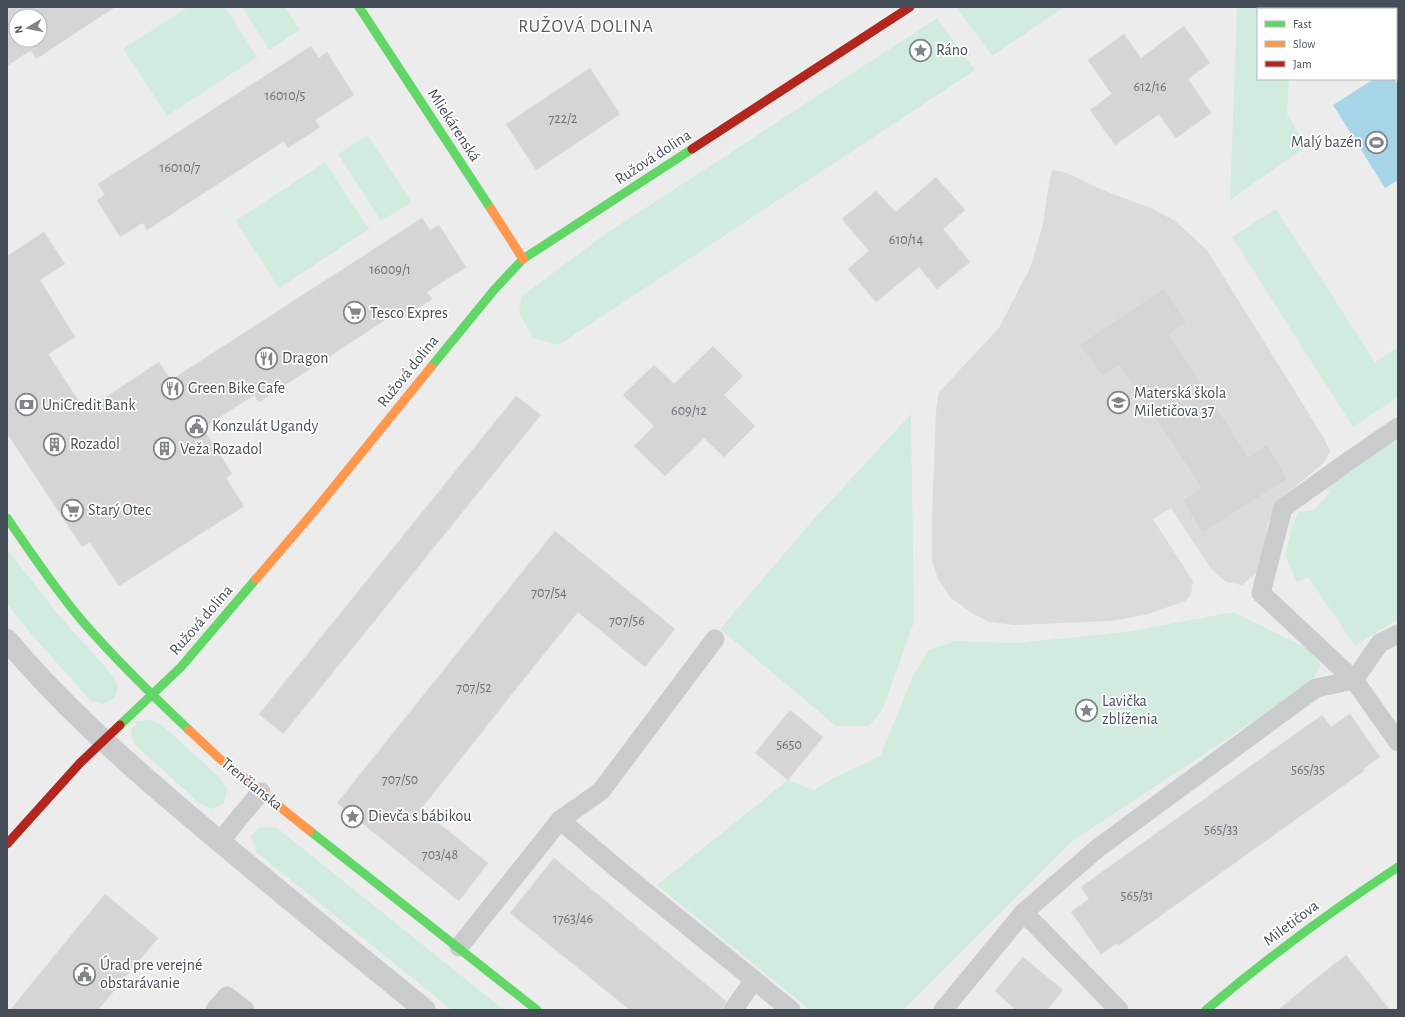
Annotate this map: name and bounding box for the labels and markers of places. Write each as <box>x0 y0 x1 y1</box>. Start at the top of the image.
place icon: Ráno <box>907 37 933 63</box>
place label: Ráno <box>936 42 968 58</box>
sports icon: Malý bazén <box>1364 129 1390 155</box>
place label: Malý bazén <box>1291 134 1362 151</box>
supermarket icon: Tesco Expres <box>341 300 367 326</box>
place label: Tesco Expres <box>370 305 448 321</box>
restaurant icon: Dragon <box>254 345 280 371</box>
place label: Dragon <box>282 350 328 366</box>
restaurant icon: Green Bike Cafe <box>159 375 185 401</box>
place label: Green Bike Cafe <box>188 380 285 396</box>
place label: Materská škola Miletičova 37 <box>1134 385 1226 419</box>
school or university icon: Materská škola Miletičova 37 <box>1106 389 1132 415</box>
bank icon: UniCredit Bank <box>14 392 40 418</box>
place label: UniCredit Bank <box>42 397 136 413</box>
public building icon: Konzulát Ugandy <box>183 413 209 439</box>
place label: Konzulát Ugandy <box>212 418 319 435</box>
building icon: Rozadol <box>41 431 67 457</box>
place label: Rozadol <box>70 436 120 452</box>
building icon: Veža Rozadol <box>151 436 177 462</box>
place label: Veža Rozadol <box>180 441 262 457</box>
supermarket icon: Starý Otec <box>59 497 85 523</box>
place label: Starý Otec <box>88 502 151 519</box>
place label: Lavička zblíženia <box>1102 693 1158 727</box>
place icon: Lavička zblíženia <box>1073 697 1099 723</box>
place icon: Dievča s bábikou <box>340 803 366 829</box>
place label: Dievča s bábikou <box>368 808 472 824</box>
place label: Úrad pre verejné obstarávanie <box>100 955 202 991</box>
public building icon: Úrad pre verejné obstarávanie <box>72 961 98 987</box>

